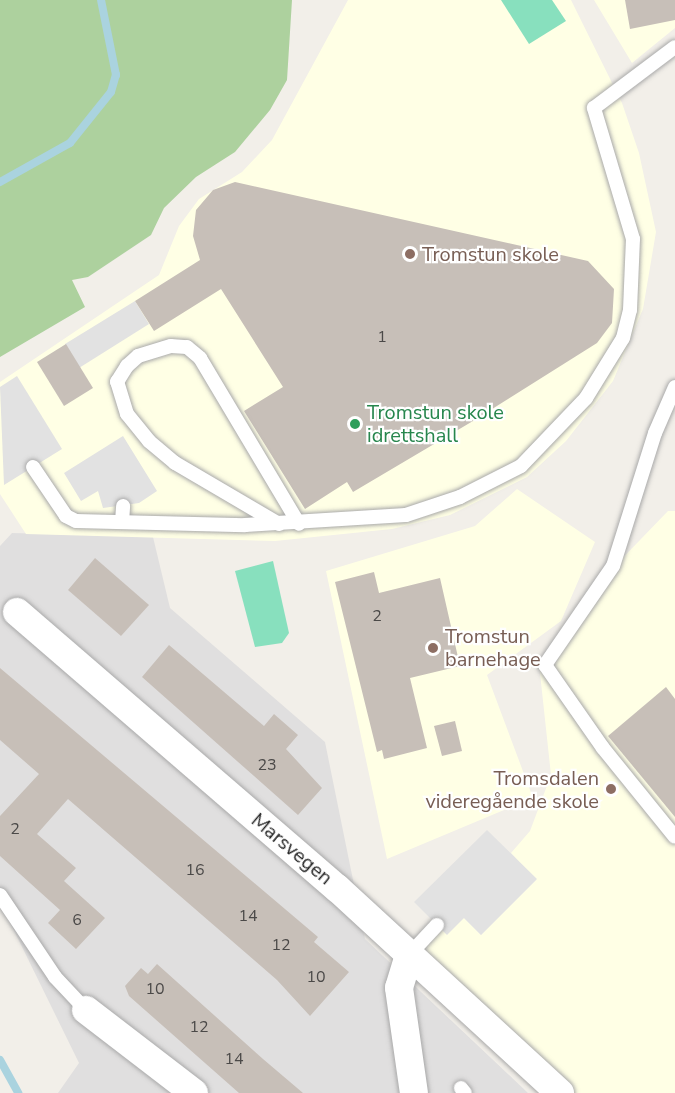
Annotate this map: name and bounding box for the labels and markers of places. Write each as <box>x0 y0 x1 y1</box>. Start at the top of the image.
place label: Tromstun skole <box>422 242 559 266</box>
marker: Tromstun skole <box>403 247 417 261</box>
place label: Tromstun skole idrettshall <box>367 400 504 447</box>
marker: Tromstun skole idrettshall <box>348 417 362 431</box>
place label: Tromstun barnehage <box>445 624 541 671</box>
marker: Tromstun barnehage <box>426 641 440 655</box>
place label: Tromsdalen videregående skole <box>425 766 599 813</box>
marker: Tromsdalen videregående skole <box>604 782 618 796</box>

